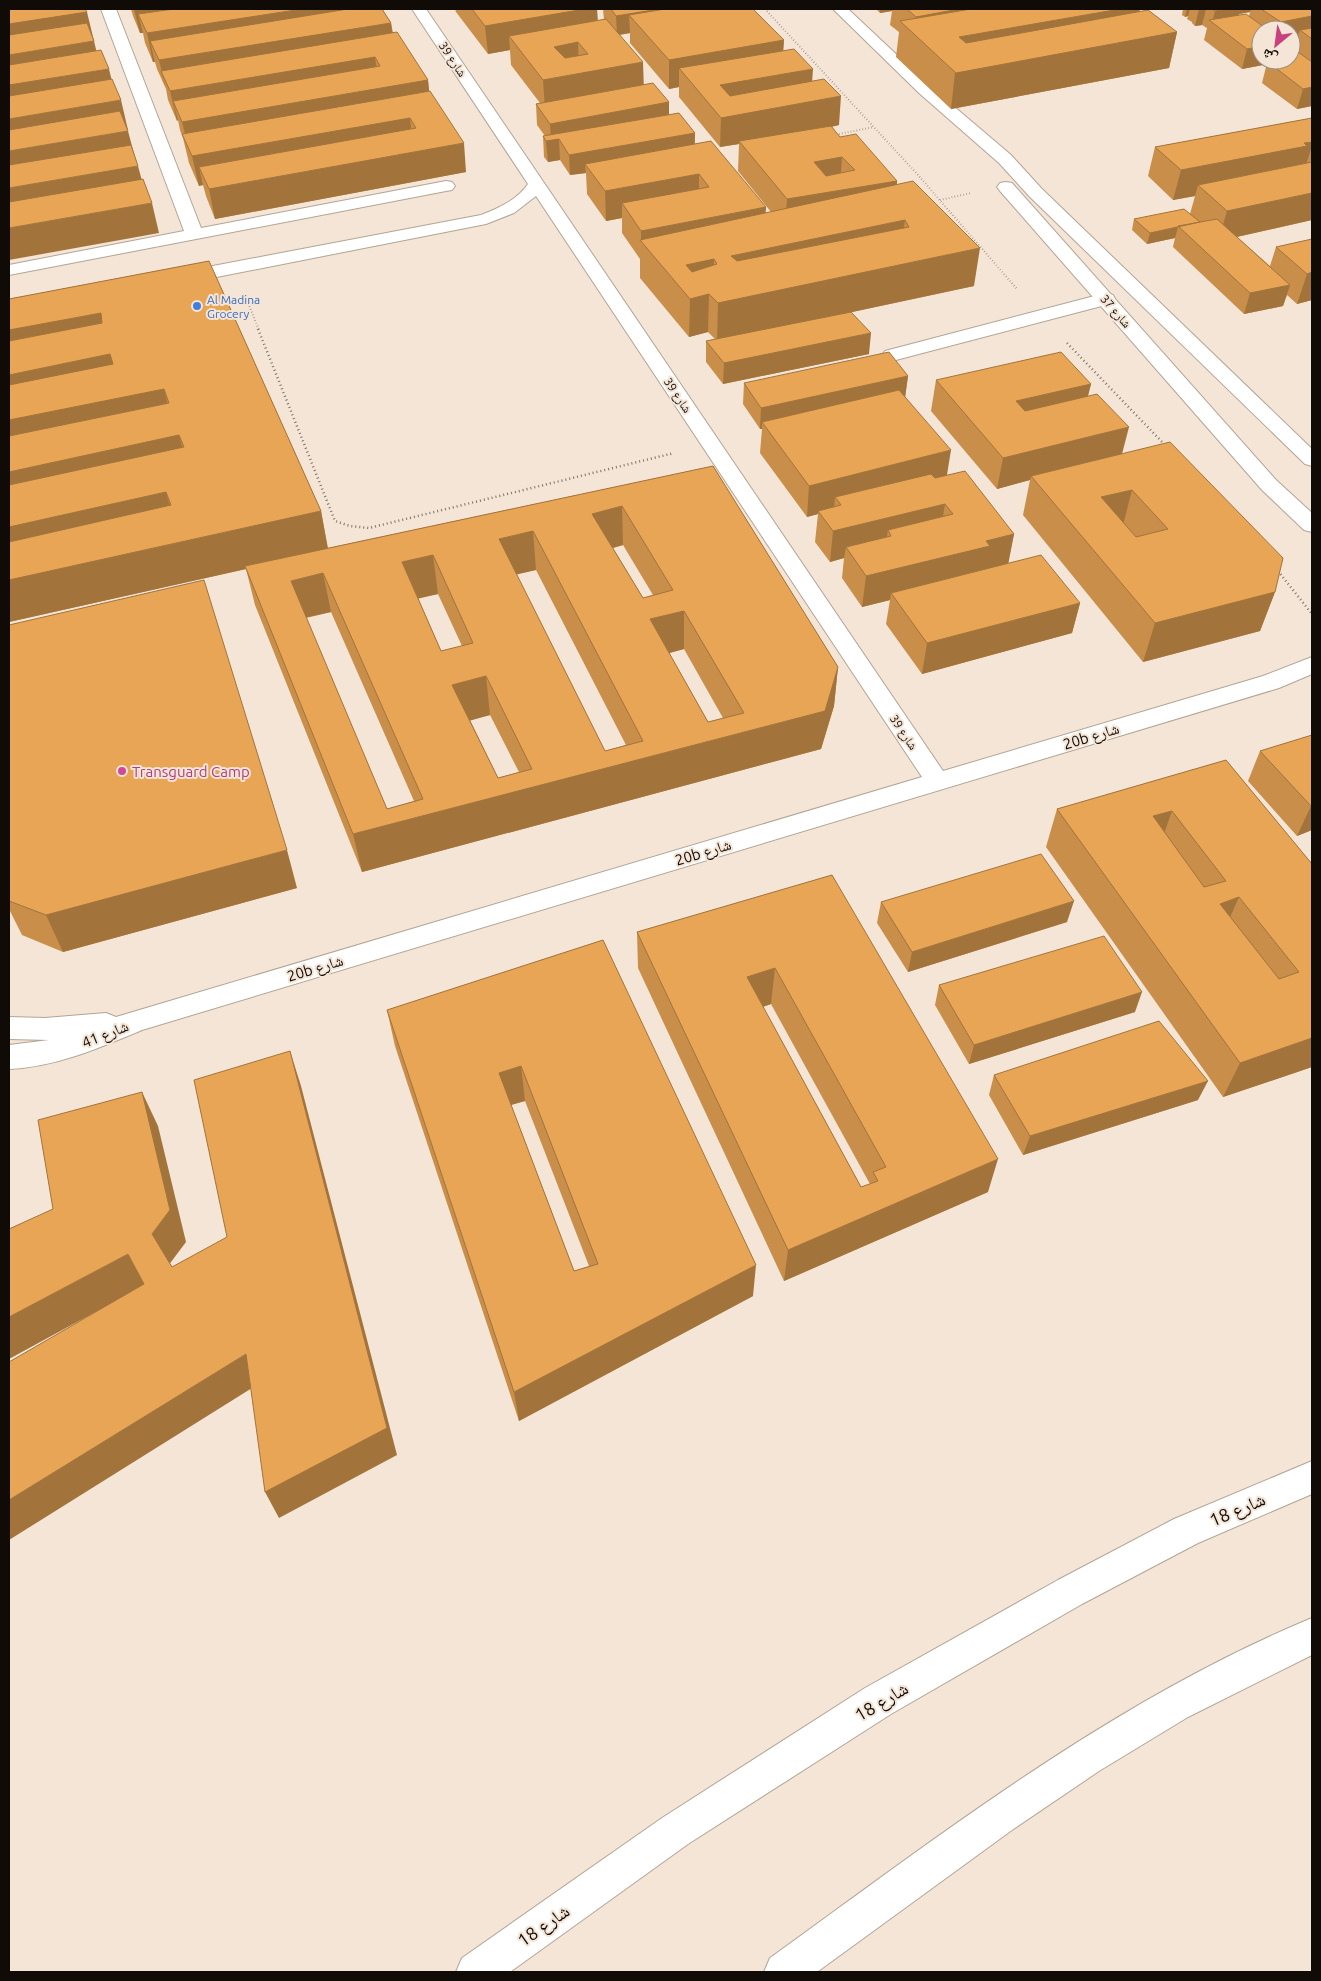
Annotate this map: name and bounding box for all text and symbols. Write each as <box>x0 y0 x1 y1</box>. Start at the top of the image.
north arrow <box>1251 20 1301 70</box>
street label: شارع 39 <box>435 39 469 80</box>
text: ش <box>1259 45 1281 67</box>
street label: شارع 37 <box>1097 292 1134 331</box>
place label: Al Madina Grocery <box>207 293 260 320</box>
marker: Al Madina Grocery <box>191 300 203 312</box>
street label: شارع 39 <box>660 375 694 416</box>
street label: شارع 39 <box>886 712 920 753</box>
street label: 20b شارع <box>1061 719 1122 754</box>
place label: Transguard Camp <box>132 763 250 780</box>
marker: Transguard Camp <box>116 765 128 777</box>
street label: 20b شارع <box>673 835 734 870</box>
street label: 20b شارع <box>285 951 346 986</box>
street label: شارع 41 <box>79 1017 132 1053</box>
street label: شارع 18 <box>1206 1488 1269 1532</box>
street label: شارع 18 <box>851 1677 912 1726</box>
street label: شارع 18 <box>513 1900 574 1952</box>

